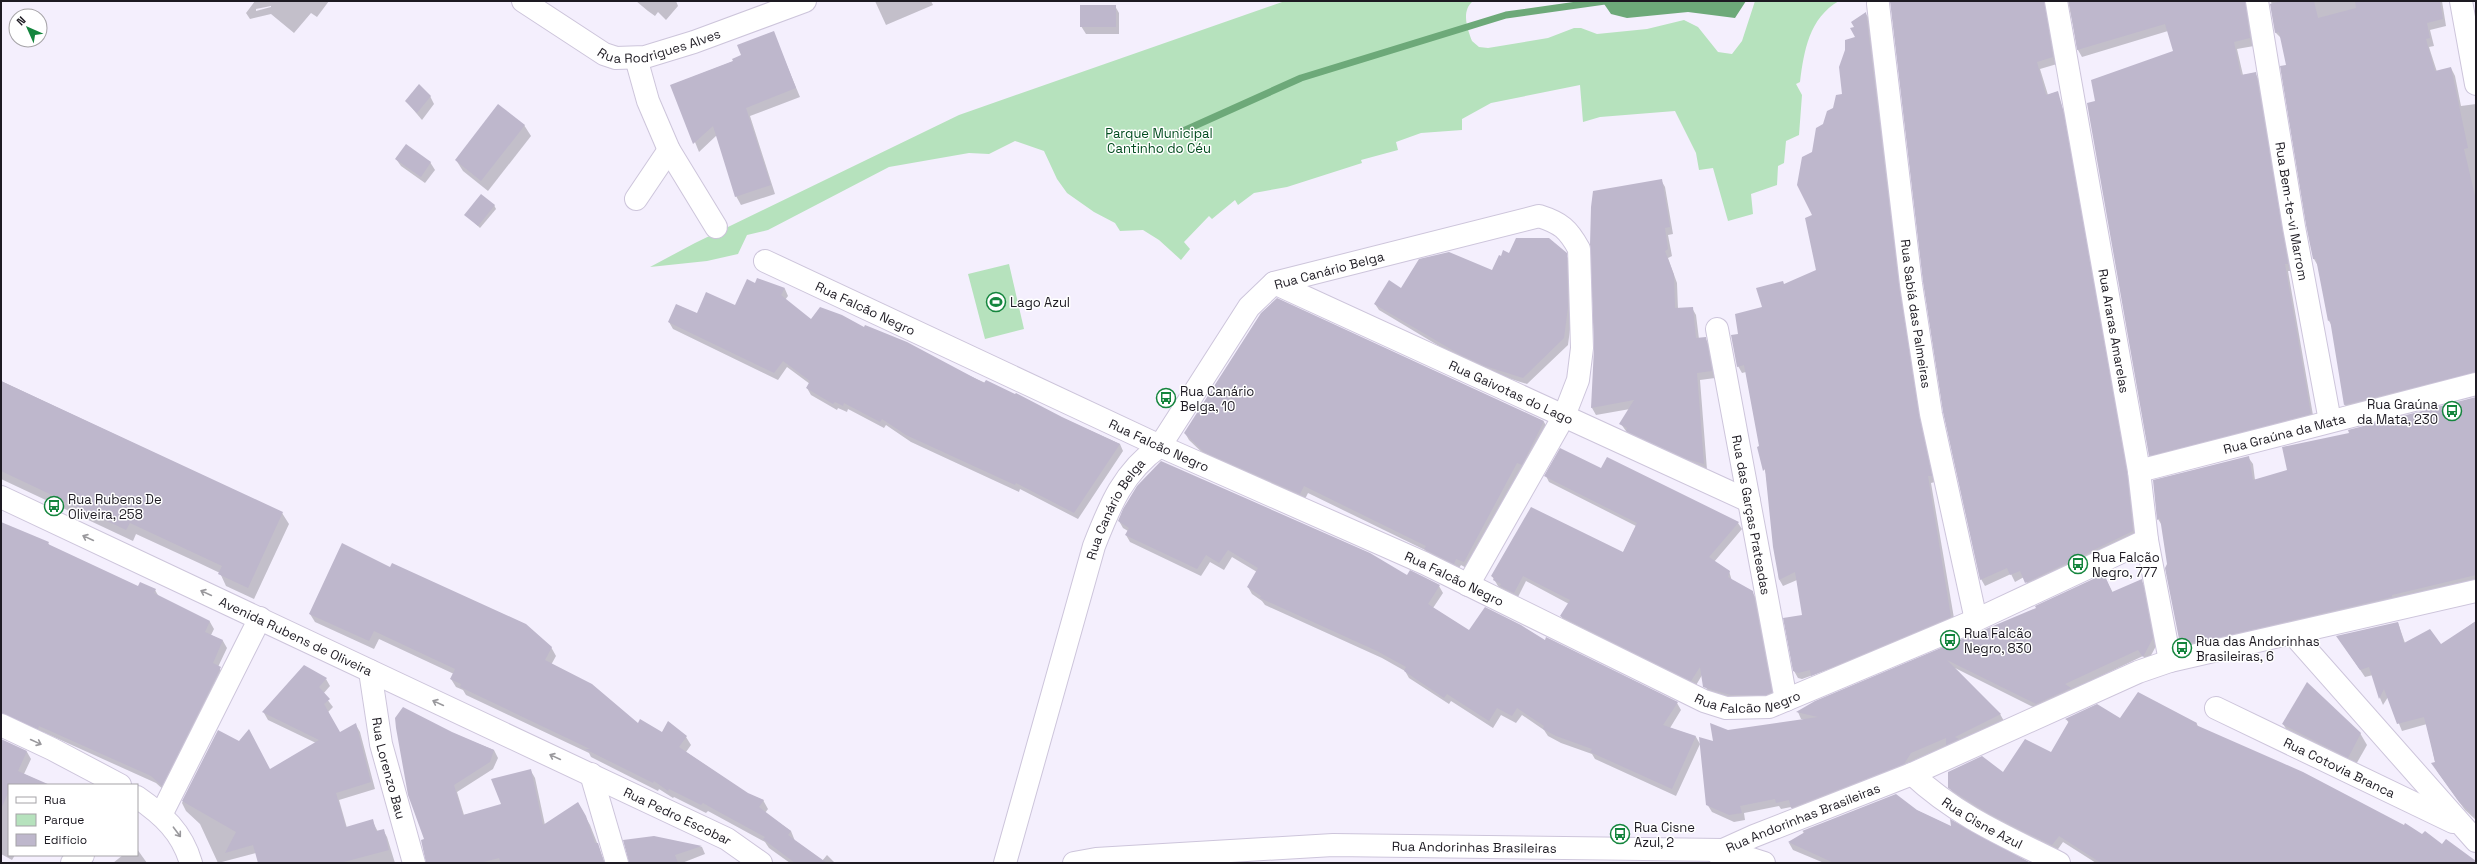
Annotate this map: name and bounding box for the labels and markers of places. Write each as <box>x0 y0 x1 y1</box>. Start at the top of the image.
sports icon: Lago Azul <box>985 291 1007 313</box>
place label: Lago Azul <box>1010 294 1070 311</box>
place label: Rua Canário Belga, 10 <box>1180 383 1254 415</box>
bus stop icon: Rua Canário Belga, 10 <box>1155 387 1177 409</box>
place label: Rua Graúna da Mata, 230 <box>2357 396 2439 428</box>
bus stop icon: Rua Graúna da Mata, 230 <box>2441 400 2463 422</box>
place label: Rua Rubens De Oliveira, 258 <box>68 491 162 523</box>
bus stop icon: Rua Rubens De Oliveira, 258 <box>43 495 65 517</box>
place label: Rua Falcão Negro, 777 <box>2092 549 2160 581</box>
bus stop icon: Rua Falcão Negro, 777 <box>2067 553 2089 575</box>
place label: Rua Falcão Negro, 830 <box>1964 625 2032 657</box>
bus stop icon: Rua Falcão Negro, 830 <box>1939 629 1961 651</box>
place label: Rua das Andorinhas Brasileiras, 6 <box>2196 633 2320 665</box>
bus stop icon: Rua das Andorinhas Brasileiras, 6 <box>2171 637 2193 659</box>
place label: Rua Cisne Azul, 2 <box>1634 819 1695 851</box>
bus stop icon: Rua Cisne Azul, 2 <box>1609 823 1631 845</box>

